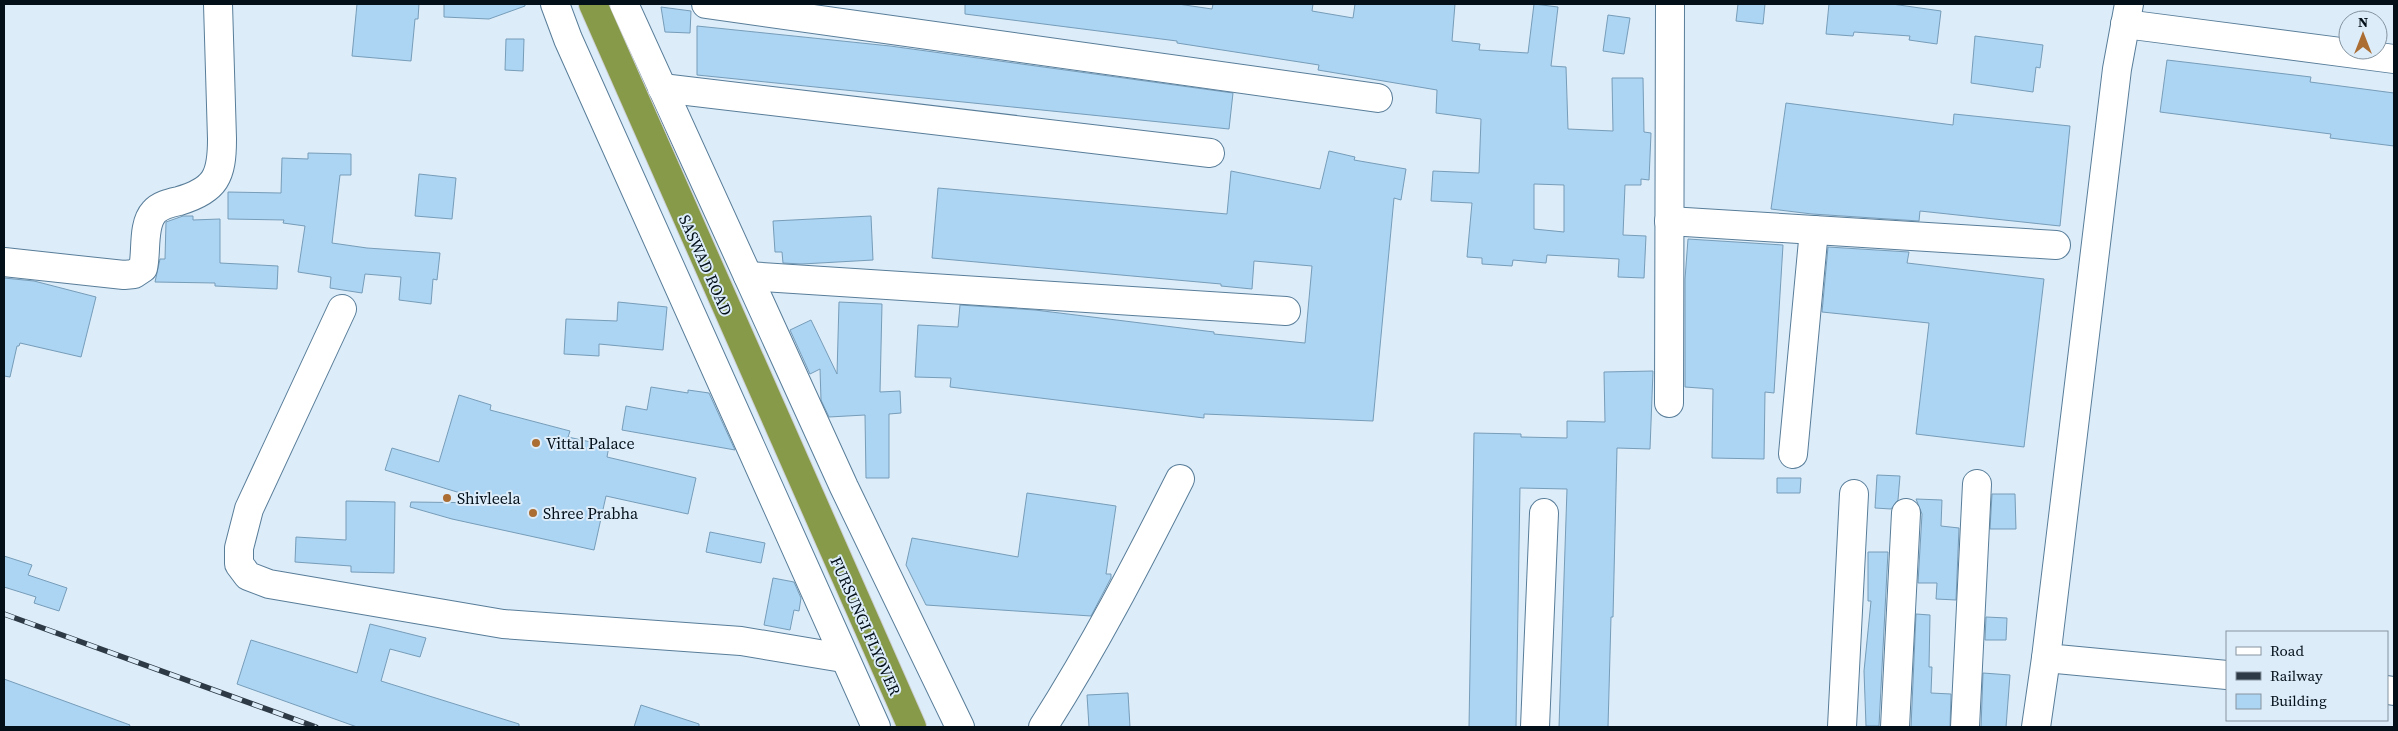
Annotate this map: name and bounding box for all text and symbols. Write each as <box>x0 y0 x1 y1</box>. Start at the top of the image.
north arrow <box>2338 10 2388 60</box>
text: N <box>2358 12 2368 32</box>
street label: SASWAD ROAD <box>674 211 738 319</box>
place label: Vittal Palace <box>546 432 635 454</box>
marker: Vittal Palace <box>530 437 542 449</box>
place label: Shivleela <box>457 487 521 509</box>
marker: Shivleela <box>441 492 453 504</box>
place label: Shree Prabha <box>543 502 639 524</box>
marker: Shree Prabha <box>527 507 539 519</box>
street label: FURSUNGI FLYOVER <box>825 553 907 699</box>
legend <box>2226 631 2388 721</box>
text: Road <box>2270 640 2304 661</box>
text: Railway <box>2270 665 2323 686</box>
text: Building <box>2270 690 2327 711</box>

